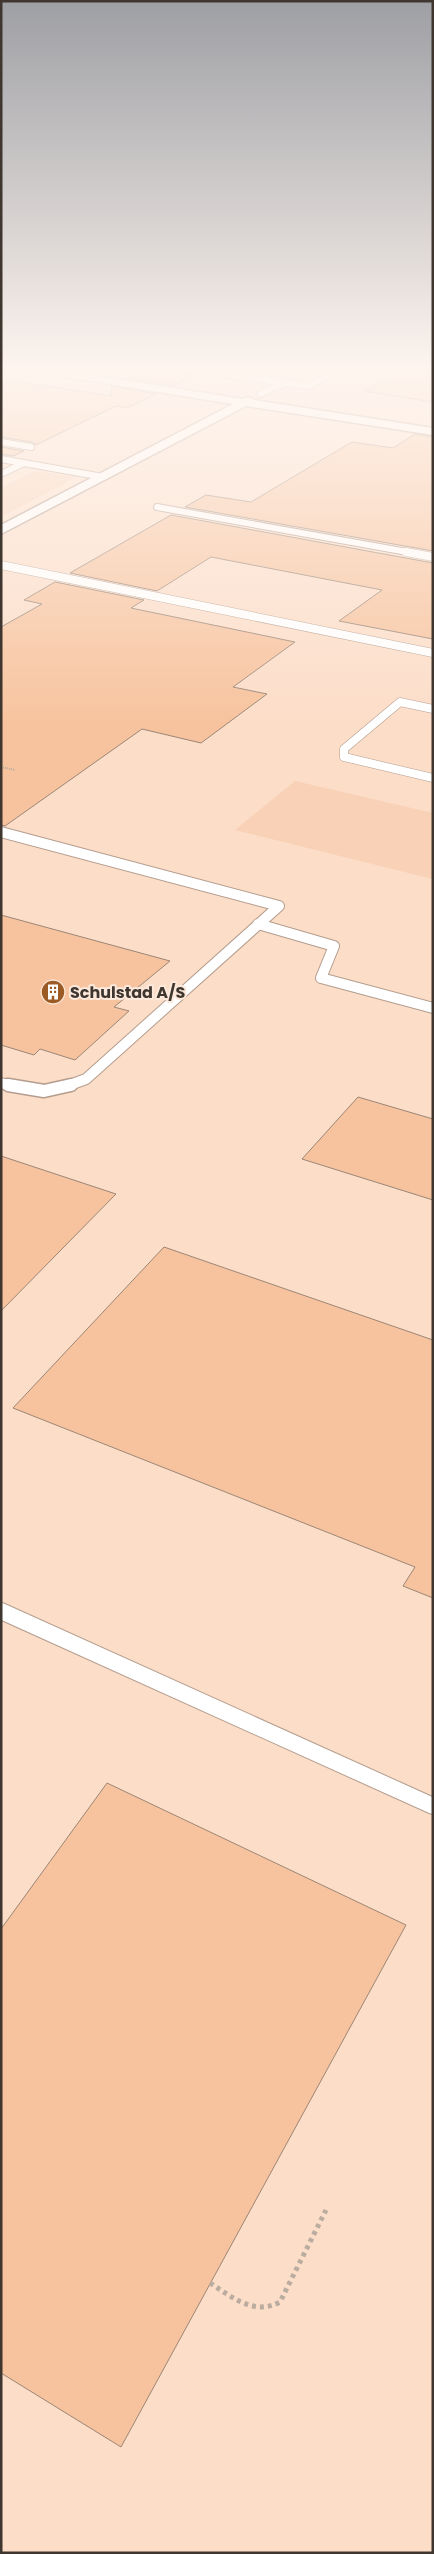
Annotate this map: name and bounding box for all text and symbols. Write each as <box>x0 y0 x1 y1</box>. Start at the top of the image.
building icon: Schulstad A/S <box>40 979 66 1005</box>
place label: Schulstad A/S <box>70 981 185 1004</box>

